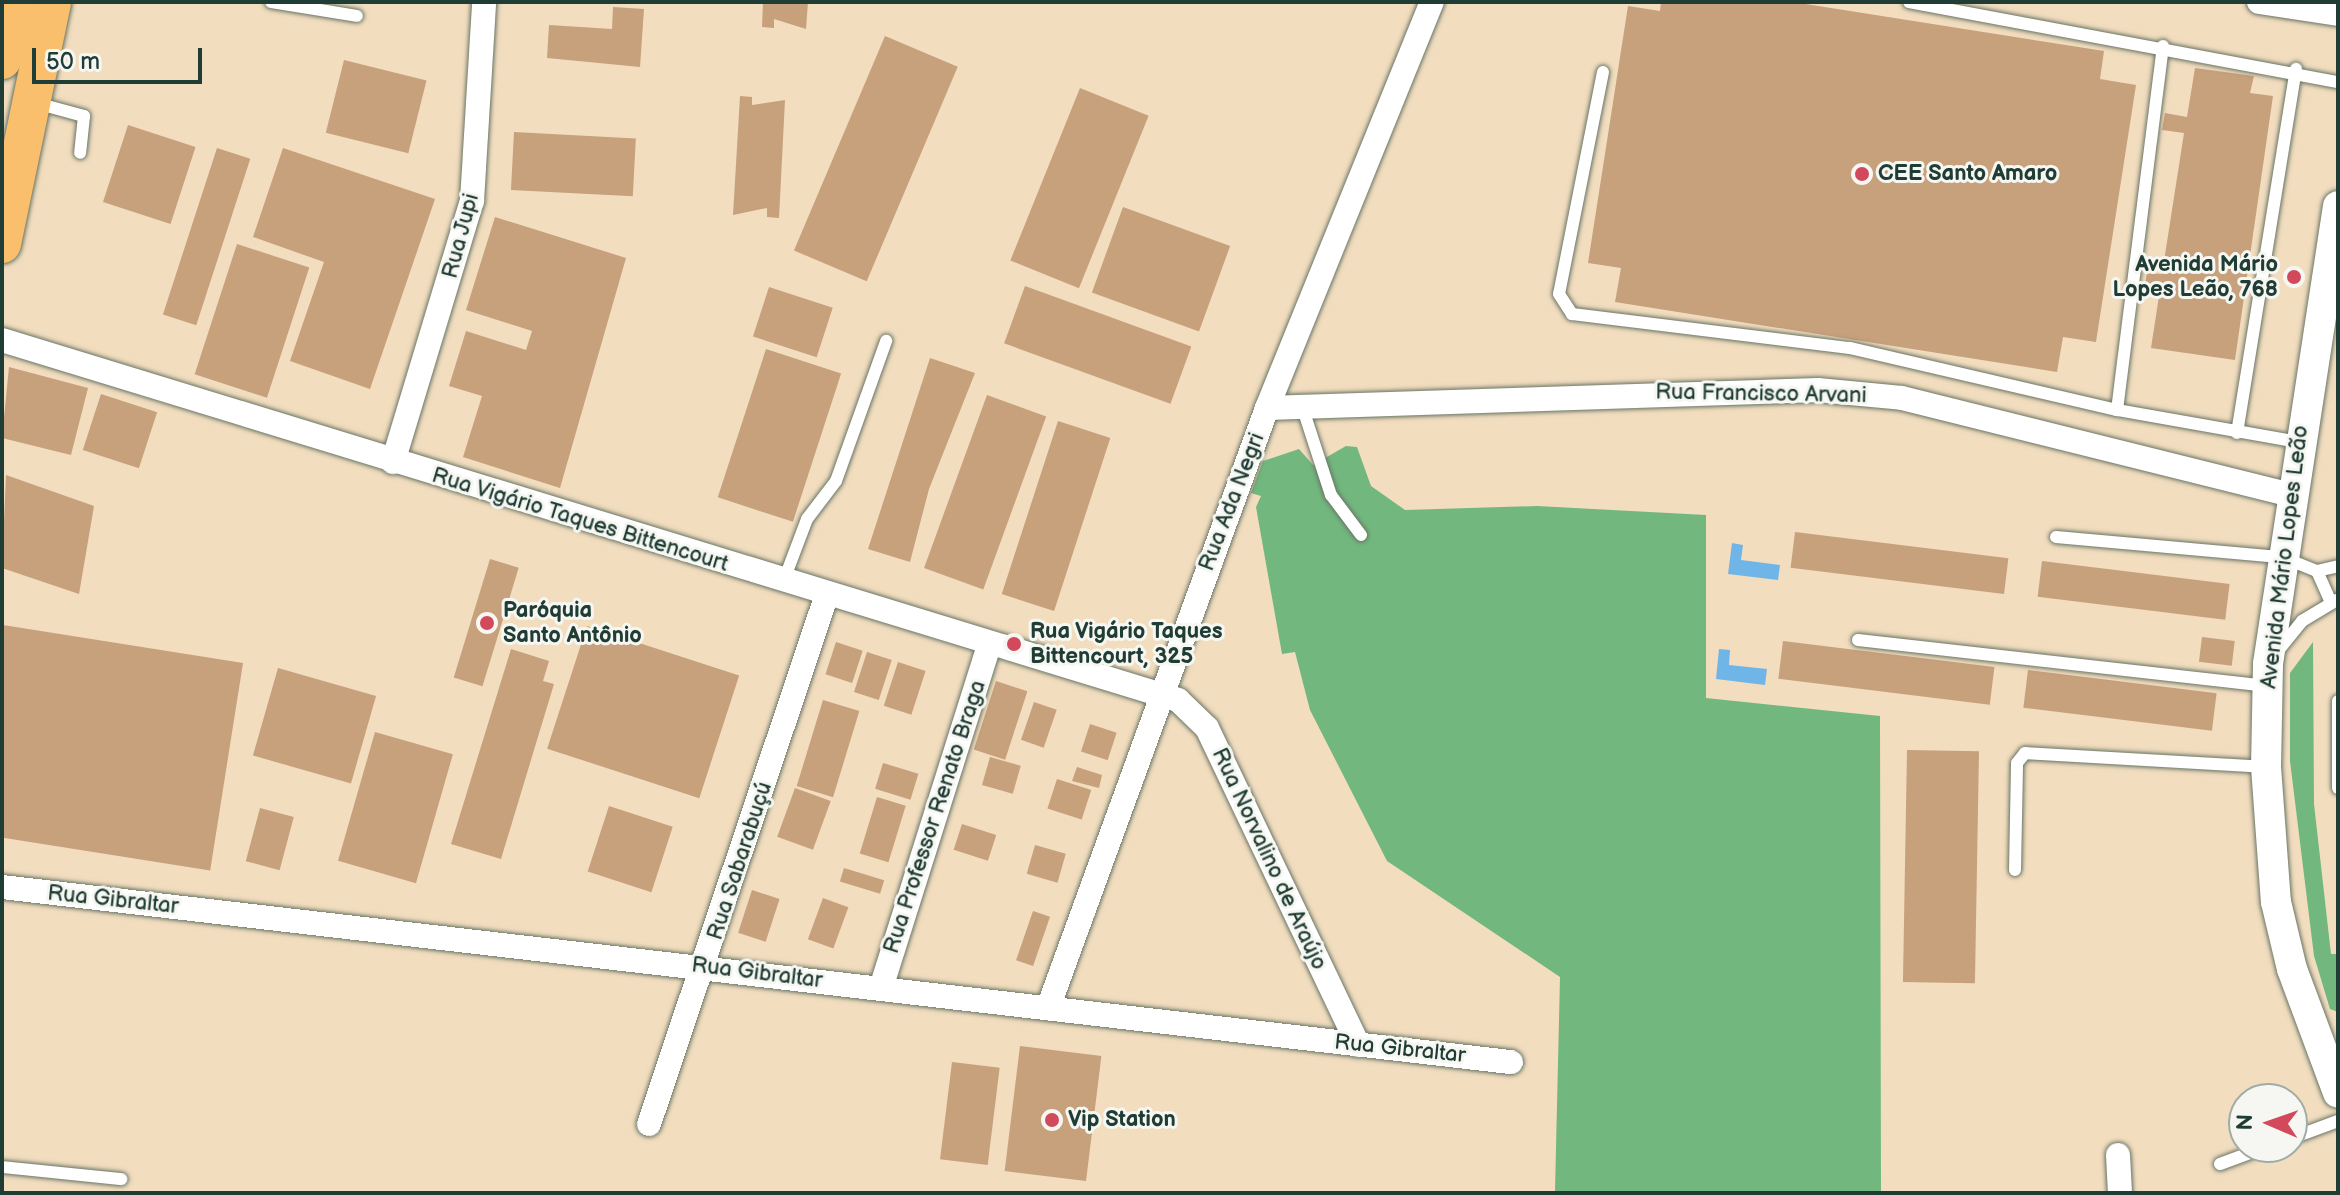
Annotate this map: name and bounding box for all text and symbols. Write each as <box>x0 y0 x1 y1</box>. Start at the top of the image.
scale bar <box>36 32 206 82</box>
text: 50 m <box>46 47 100 76</box>
place label: CEE Santo Amaro <box>1878 161 2057 187</box>
marker: CEE Santo Amaro <box>1853 165 1871 183</box>
street label: Rua Jupi <box>437 190 485 282</box>
place label: Avenida Mário Lopes Leão, 768 <box>2113 251 2278 302</box>
marker: Avenida Mário Lopes Leão, 768 <box>2285 268 2303 286</box>
street label: Rua Francisco Arvani <box>1655 379 1867 409</box>
street label: Avenida Mário Lopes Leão <box>2256 424 2314 690</box>
street label: Rua Ada Negri <box>1194 429 1270 575</box>
street label: Rua Vigário Taques Bittencourt <box>428 462 732 578</box>
place label: Paróquia Santo Antônio <box>503 597 642 648</box>
marker: Paróquia Santo Antônio <box>478 614 496 632</box>
place label: Rua Vigário Taques Bittencourt, 325 <box>1030 618 1224 670</box>
marker: Rua Vigário Taques Bittencourt, 325 <box>1005 635 1023 653</box>
street label: Rua Professor Renato Braga <box>878 677 992 957</box>
street label: Rua Norvalino de Araújo <box>1206 744 1332 974</box>
street label: Rua Sabarabuçú <box>702 778 778 944</box>
street label: Rua Gibraltar <box>46 880 180 920</box>
street label: Rua Gibraltar <box>690 952 824 994</box>
street label: Rua Gibraltar <box>1333 1029 1467 1069</box>
north arrow <box>2228 1083 2308 1163</box>
place label: Vip Station <box>1068 1107 1176 1133</box>
marker: Vip Station <box>1043 1111 1061 1129</box>
text: N <box>2232 1113 2259 1131</box>

